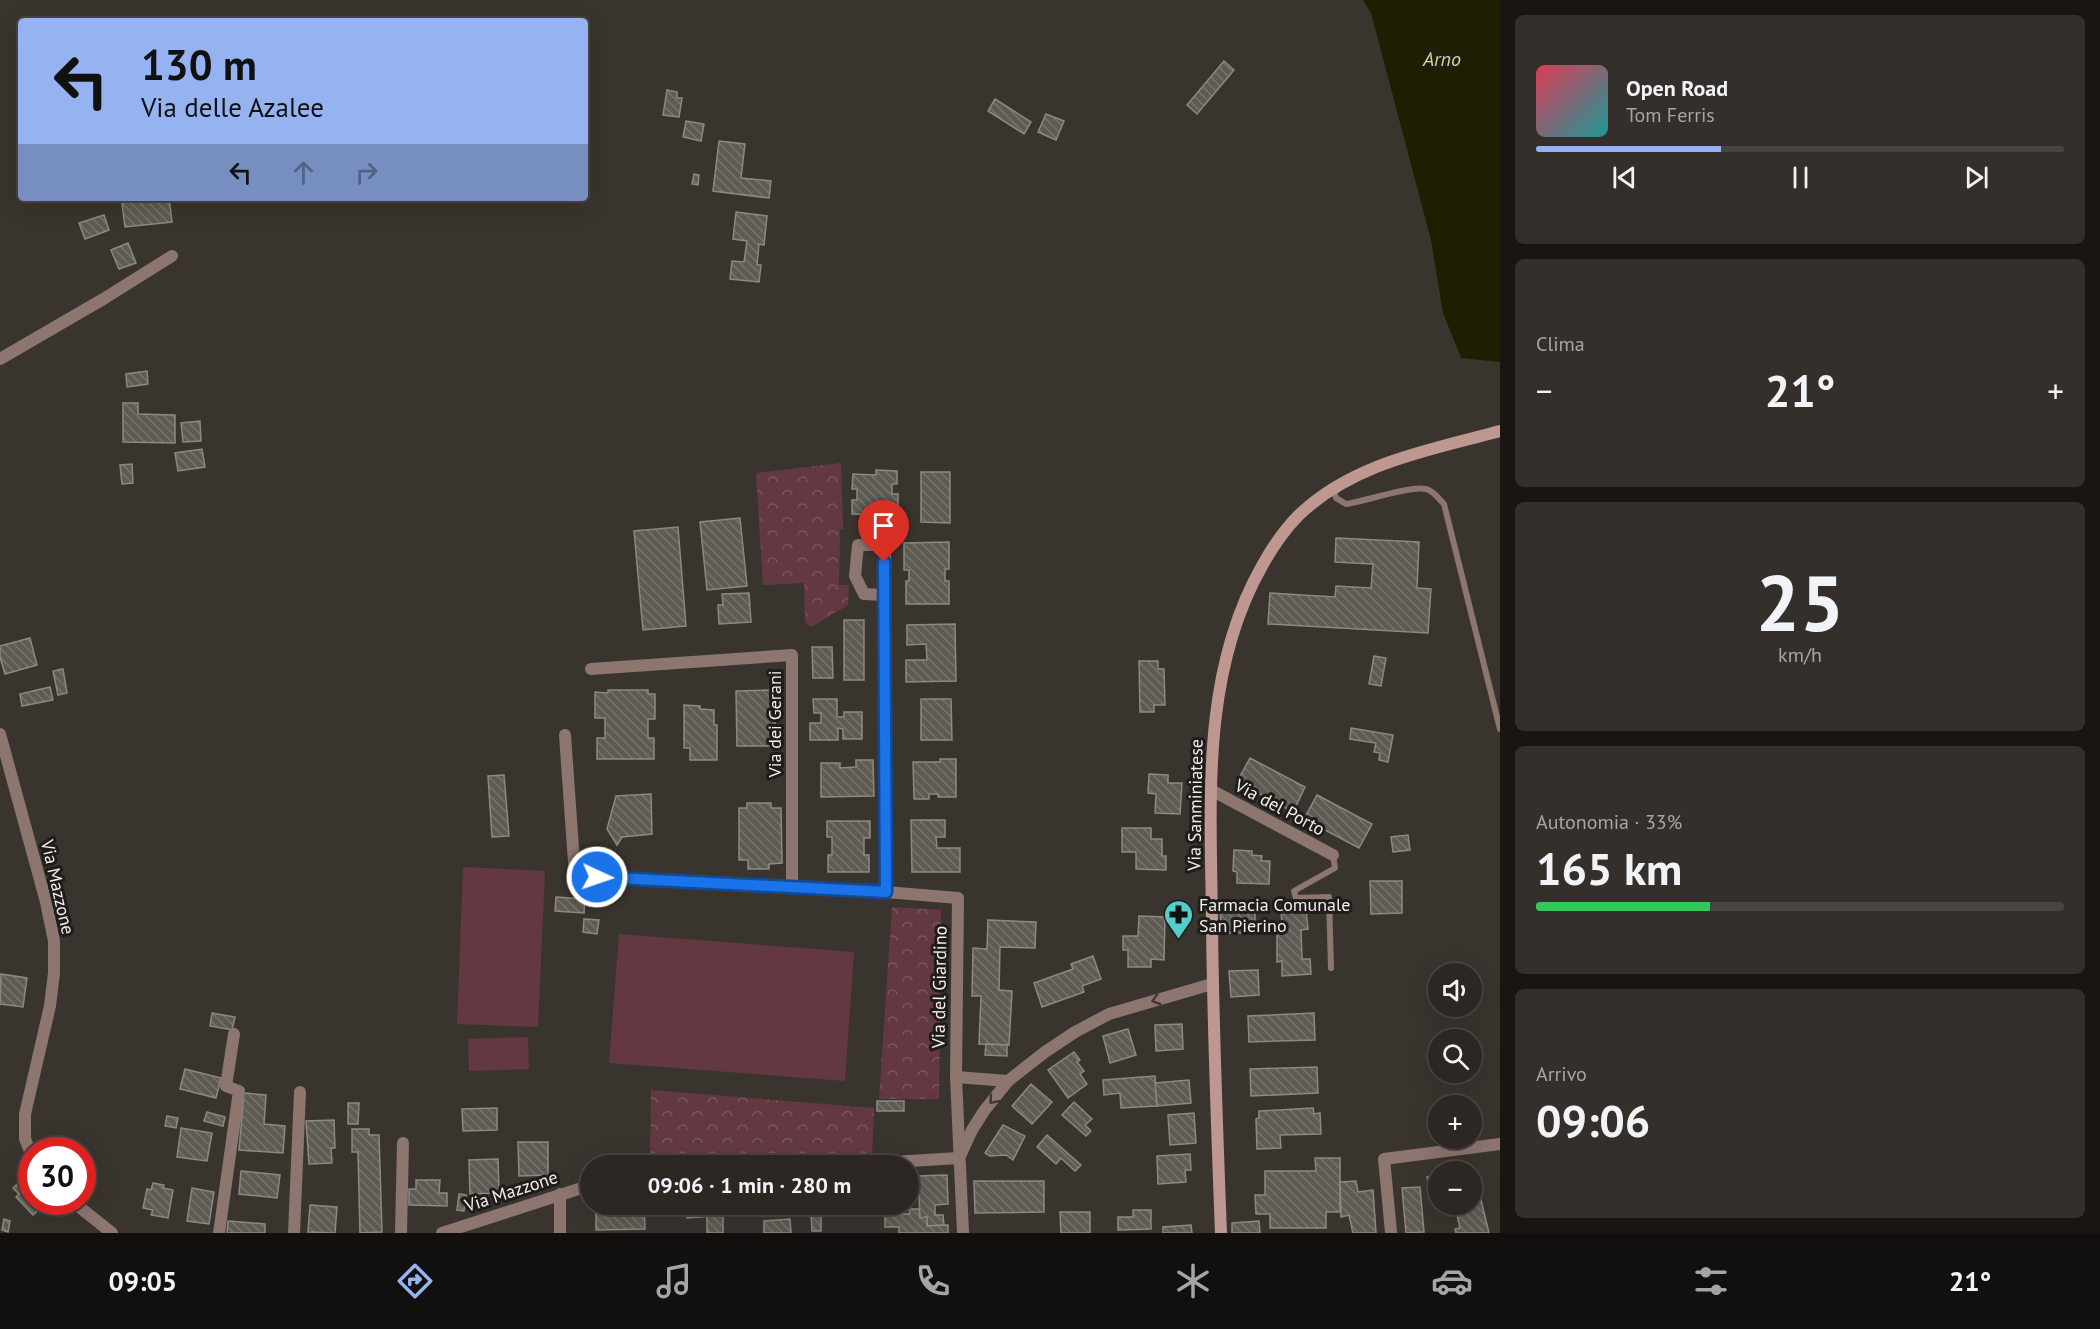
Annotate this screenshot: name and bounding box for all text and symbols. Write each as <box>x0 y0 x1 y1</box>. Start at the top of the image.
text: 130 m <box>141 37 257 92</box>
icon: left <box>42 42 120 120</box>
water label: Arno <box>1422 46 1461 72</box>
text: Open Road <box>1626 74 1728 102</box>
text: Via delle Azalee <box>141 90 324 124</box>
text: Tom Ferris <box>1626 102 1715 128</box>
icon: left <box>224 156 257 189</box>
icon: ahead <box>287 156 320 189</box>
icon: right <box>350 156 383 189</box>
icon: previous <box>1608 161 1641 194</box>
icon: pause <box>1784 161 1817 194</box>
icon: next <box>1960 161 1993 194</box>
text: Clima <box>1536 331 1585 357</box>
text: 21° <box>1765 361 1835 419</box>
text: − <box>1536 369 1553 412</box>
text: + <box>2047 369 2064 412</box>
pin <box>858 500 909 562</box>
icon: arrive <box>867 509 900 542</box>
text: 25 <box>1756 552 1844 653</box>
text: km/h <box>1778 642 1822 668</box>
street label: Via dei Gerani <box>763 670 786 779</box>
street label: Via Sanminiatese <box>1182 739 1208 872</box>
street label: Via del Porto <box>1230 773 1329 840</box>
text: Autonomia · 33% <box>1536 809 1682 835</box>
street label: Via Mazzone <box>36 836 80 937</box>
text: 165 km <box>1536 839 1682 897</box>
position arrow <box>565 845 629 909</box>
place label: Farmacia Comunale San Pierino <box>1199 893 1350 937</box>
pharmacy icon: Farmacia Comunale San Pierino <box>1162 898 1194 940</box>
street label: Via del Giardino <box>926 926 952 1049</box>
map controls <box>1428 963 1482 1215</box>
button: sound <box>1428 963 1482 1017</box>
one-way arrow <box>1151 993 1162 1005</box>
button: search <box>1428 1029 1482 1083</box>
text: Arrivo <box>1536 1061 1587 1087</box>
text: 09:06 <box>1536 1091 1650 1149</box>
one-way arrow <box>989 1093 1000 1104</box>
button: + <box>1428 1095 1482 1149</box>
speed limit sign: 30 <box>18 1137 96 1215</box>
button: − <box>1428 1161 1482 1215</box>
street label: Via Mazzone <box>461 1165 560 1217</box>
text: 09:06 · 1 min · 280 m <box>648 1171 851 1199</box>
icon: directions <box>394 1260 436 1302</box>
icon: music <box>653 1260 695 1302</box>
icon: phone <box>912 1260 954 1302</box>
icon: climate <box>1172 1260 1214 1302</box>
icon: car <box>1431 1260 1473 1302</box>
icon: filters <box>1690 1260 1732 1302</box>
text: 09:05 <box>109 1264 177 1298</box>
text: 21° <box>1949 1264 1991 1298</box>

